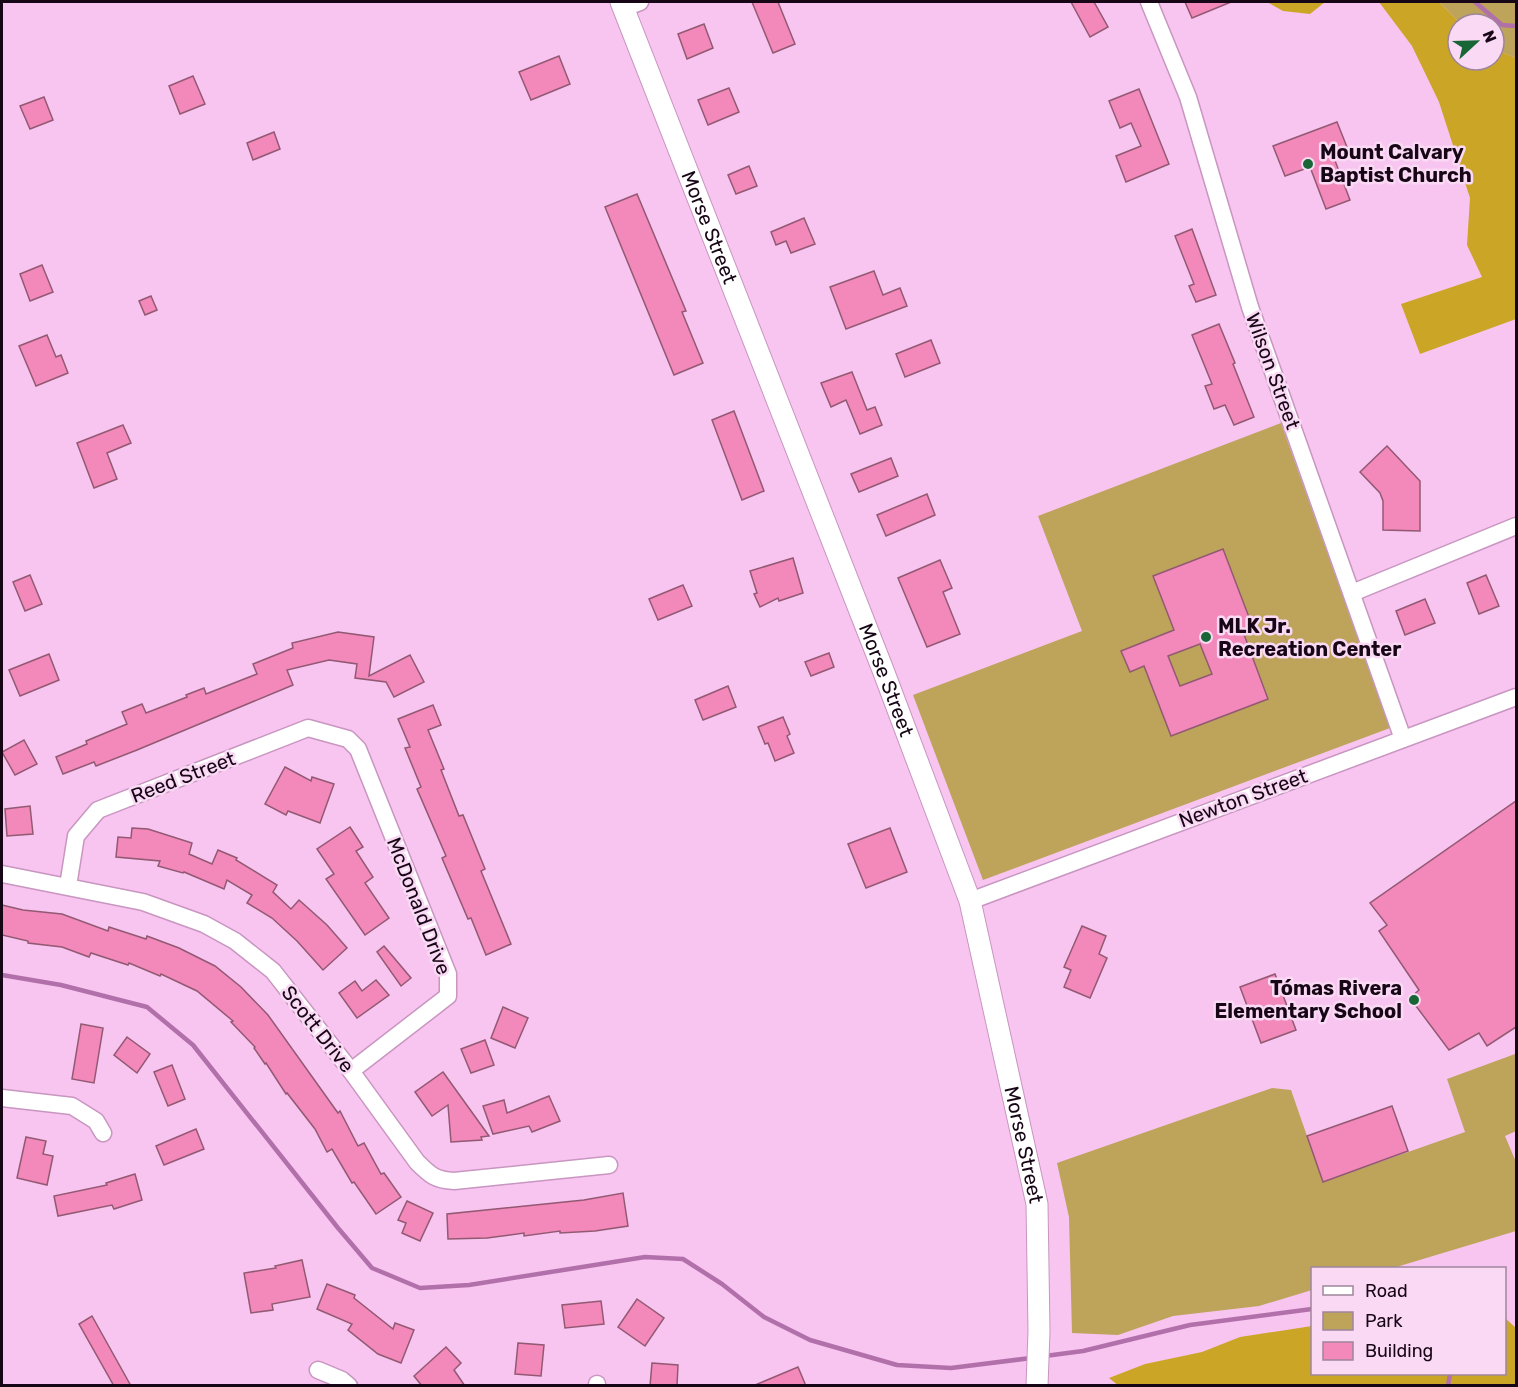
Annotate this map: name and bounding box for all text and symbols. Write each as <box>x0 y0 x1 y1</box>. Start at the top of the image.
north arrow <box>1446 12 1506 72</box>
text: N <box>1478 28 1500 45</box>
place label: Mount Calvary Baptist Church <box>1320 140 1472 187</box>
marker: Mount Calvary Baptist Church <box>1301 157 1315 171</box>
street label: Morse Street <box>676 167 742 287</box>
street label: Wilson Street <box>1241 309 1305 433</box>
place label: MLK Jr. Recreation Center <box>1218 614 1401 661</box>
street label: Morse Street <box>854 620 919 740</box>
marker: MLK Jr. Recreation Center <box>1199 630 1213 644</box>
street label: Reed Street <box>127 746 239 808</box>
street label: Newton Street <box>1175 764 1311 832</box>
street label: McDonald Drive <box>382 834 456 978</box>
place label: Tómas Rivera Elementary School <box>1215 976 1402 1023</box>
street label: Scott Drive <box>277 981 359 1077</box>
marker: Tómas Rivera Elementary School <box>1407 993 1421 1007</box>
street label: Morse Street <box>999 1084 1049 1206</box>
legend <box>1311 1267 1506 1375</box>
text: Road <box>1365 1280 1408 1302</box>
text: Park <box>1365 1310 1403 1332</box>
text: Building <box>1365 1340 1433 1362</box>

